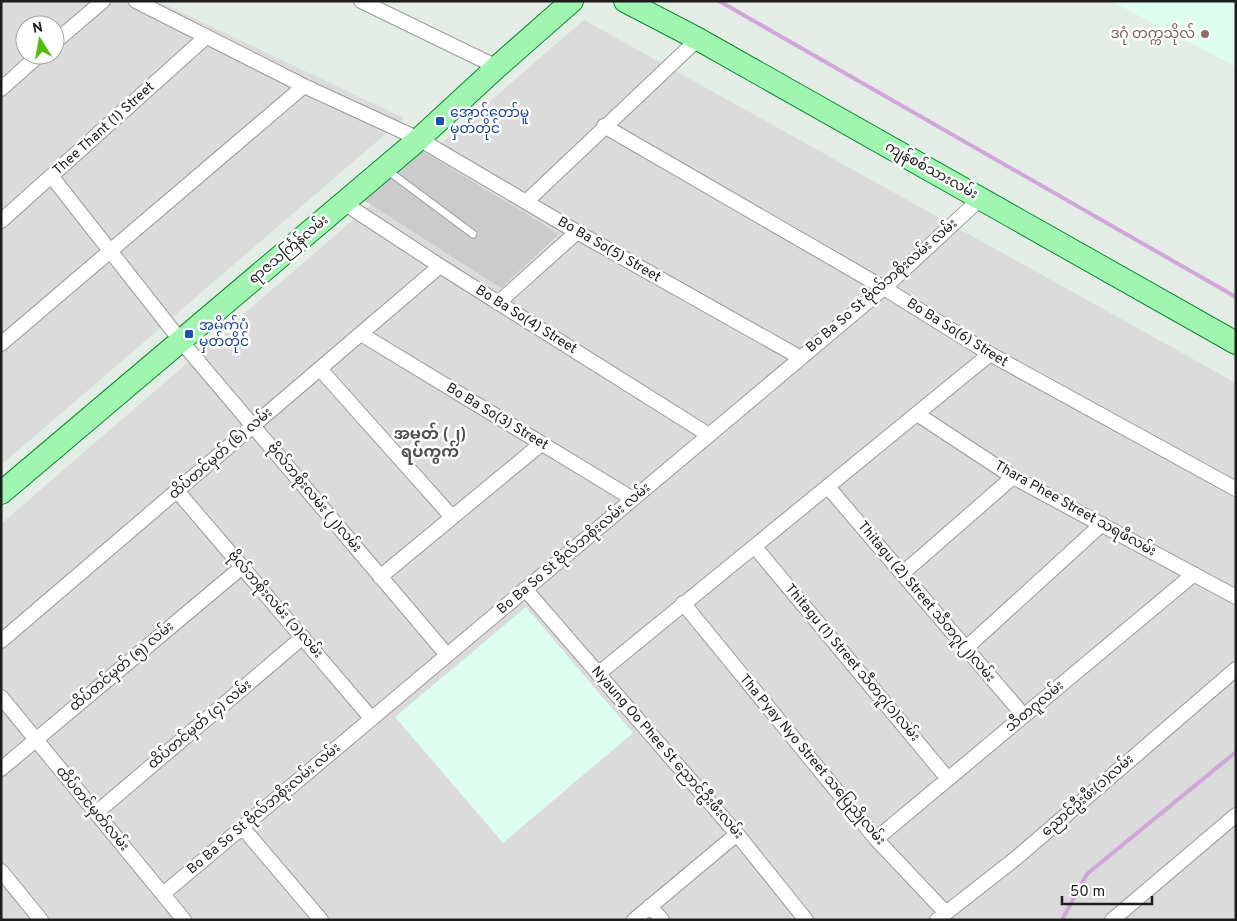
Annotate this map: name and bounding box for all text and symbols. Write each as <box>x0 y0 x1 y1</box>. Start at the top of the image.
north arrow <box>15 15 65 65</box>
text: N <box>31 19 44 38</box>
place label: ဒဂုံ တက္ကသိုလ် <box>1110 23 1195 45</box>
marker: ဒဂုံ တက္ကသိုလ် <box>1199 28 1211 40</box>
street label: Thee Thant (1) Street <box>50 79 158 179</box>
place label: အောင်တော်မူ မှတ်တိုင် <box>450 102 529 140</box>
marker: အောင်တော်မူ မှတ်တိုင် <box>434 115 446 127</box>
street label: ကျန်စစ်သားလမ်း <box>881 136 982 205</box>
street label: ရာဇသင်္ကြန်လမ်း <box>244 210 333 290</box>
street label: Bo Ba So St ဗိုလ်ဘစိုးလမ်း လမ်း <box>801 213 963 358</box>
street label: Bo Ba So(5) Street <box>554 214 664 286</box>
street label: Bo Ba So(4) Street <box>472 282 580 358</box>
street label: Bo Ba So(6) Street <box>903 295 1011 371</box>
place label: အမှိုက်ပုံ မှတ်တိုင် <box>199 315 249 353</box>
marker: အမှိုက်ပုံ မှတ်တိုင် <box>183 328 195 340</box>
street label: Bo Ba So(3) Street <box>443 380 551 454</box>
street label: ထိပ်တင်မှတ် (၆) လမ်း <box>164 402 278 505</box>
district label: အမှတ် (၂) ရပ်ကွက် <box>394 422 466 465</box>
street label: ဗိုလ်ဘစိုးလမ်း (၂)လမ်း <box>262 438 367 558</box>
street label: Thara Phee Street သရဖီလမ်း <box>990 455 1160 562</box>
street label: Bo Ba So St ဗိုလ်ဘစိုးလမ်း လမ်း <box>492 477 655 620</box>
street label: Thitagu (2) Street သီတဂူ(၂)လမ်း <box>852 516 1001 687</box>
street label: ဗိုလ်ဘစိုးလမ်း (၁)လမ်း <box>222 546 329 664</box>
street label: Thitagu (1) Street သီတဂူ(၁)လမ်း <box>779 579 925 747</box>
street label: ထိပ်တင်မှတ် (၅) လမ်း <box>64 616 179 717</box>
street label: Nyaung Oo Phee St ညောင်ဦးဖီးလမ်း <box>586 661 749 844</box>
street label: Tha Pyay Nyo Street သပြေညိုလမ်း <box>734 669 891 850</box>
street label: ထိပ်တင်မှတ် (၄) လမ်း <box>143 674 257 775</box>
street label: သီတဂူလမ်း <box>1000 675 1069 738</box>
street label: Bo Ba So St ဗိုလ်ဘစိုးလမ်း လမ်း <box>182 737 345 880</box>
street label: ညောင်ဦးဖီး(၁)လမ်း <box>1037 749 1139 842</box>
street label: ထိပ်တင်မှတ်လမ်း <box>50 761 135 856</box>
scale bar <box>1062 874 1152 906</box>
text: 50 m <box>1070 883 1105 902</box>

